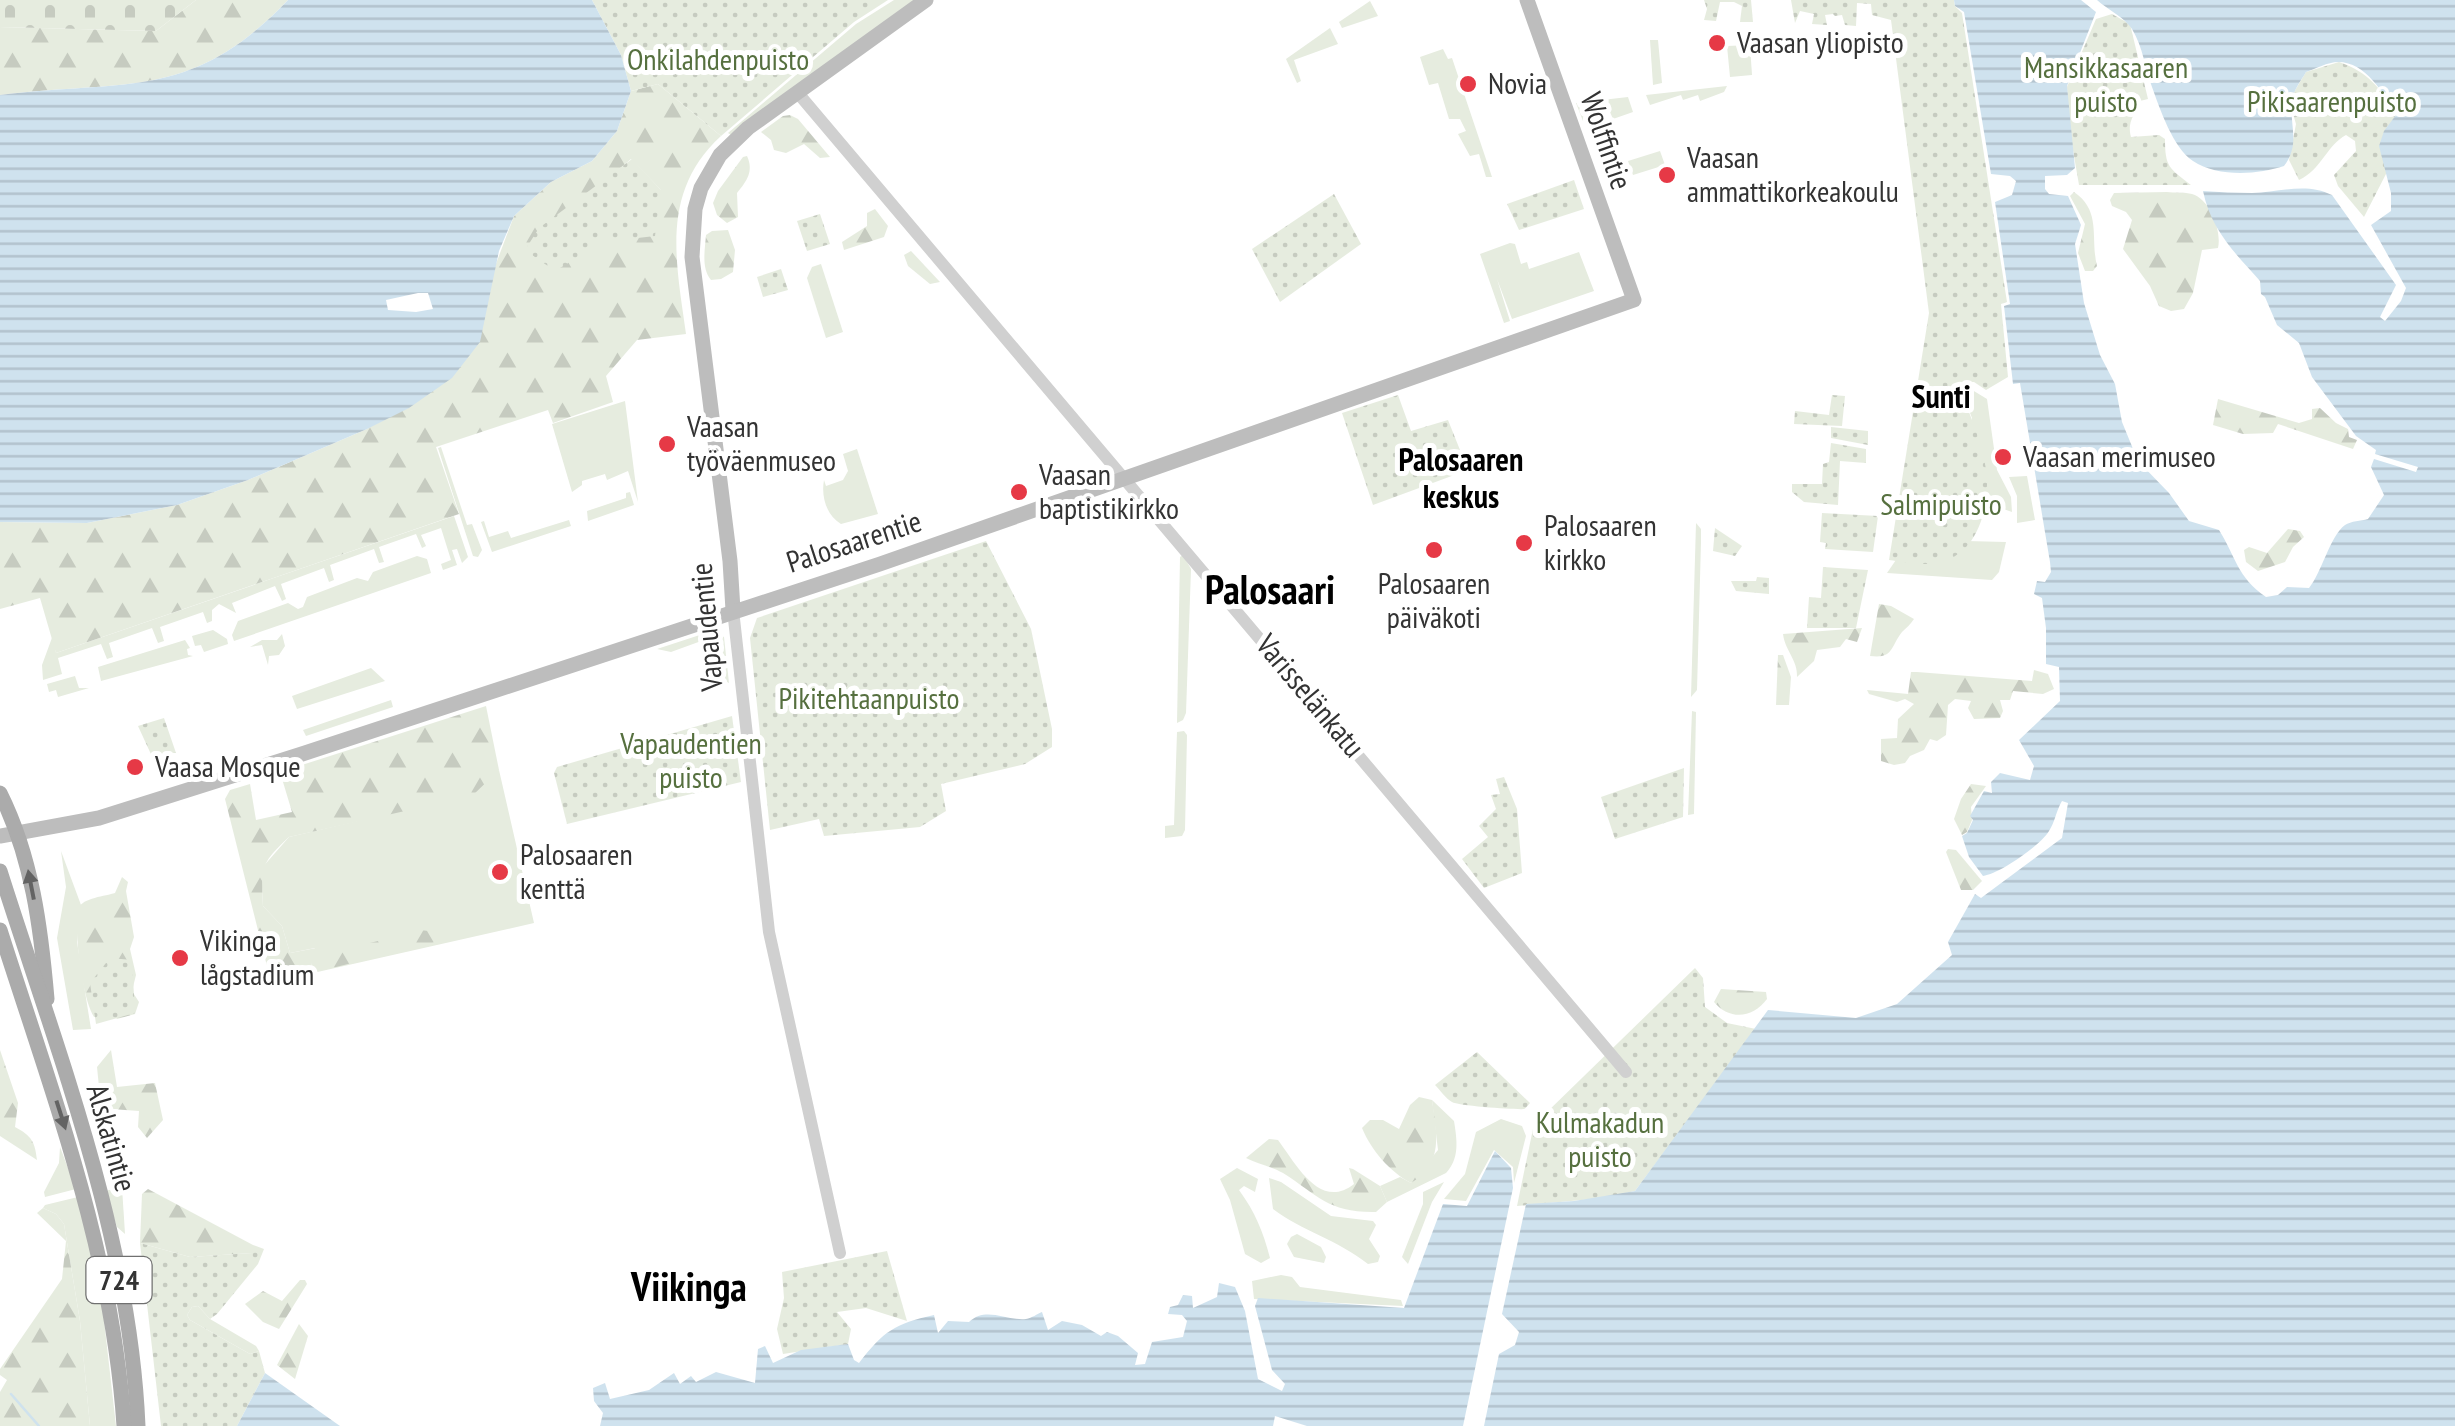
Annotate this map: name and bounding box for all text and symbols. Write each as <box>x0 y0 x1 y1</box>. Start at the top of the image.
place label: Vaasan yliopisto <box>1736 22 1904 61</box>
marker: Vaasan yliopisto <box>1706 32 1728 54</box>
park label: Onkilahdenpuisto <box>627 39 809 78</box>
park label: Mansikkasaaren puisto <box>2024 47 2188 120</box>
place label: Novia <box>1488 63 1547 102</box>
marker: Novia <box>1457 73 1479 95</box>
park label: Pikisaarenpuisto <box>2247 81 2417 120</box>
street label: Wolffintie <box>1573 87 1642 194</box>
place label: Vaasan ammattikorkeakoulu <box>1686 137 1899 210</box>
marker: Vaasan ammattikorkeakoulu <box>1656 164 1678 186</box>
district label: Sunti <box>1911 375 1971 417</box>
place label: Vaasan työväenmuseo <box>686 406 836 479</box>
marker: Vaasan työväenmuseo <box>656 433 678 455</box>
place label: Vaasan merimuseo <box>2022 436 2216 475</box>
district label: Palosaaren keskus <box>1399 438 1523 517</box>
marker: Vaasan merimuseo <box>1992 446 2014 468</box>
place label: Vaasan baptistikirkko <box>1038 454 1179 527</box>
marker: Vaasan baptistikirkko <box>1008 481 1030 503</box>
park label: Salmipuisto <box>1880 484 2002 523</box>
street label: Palosaarentie <box>781 500 926 581</box>
place label: Palosaaren kirkko <box>1544 505 1657 578</box>
marker: Palosaaren kirkko <box>1513 532 1535 554</box>
marker: Palosaaren päiväkoti <box>1423 539 1445 561</box>
street label: Vapaudentie <box>680 561 731 694</box>
district label: Palosaari <box>1205 563 1335 615</box>
place label: Palosaaren päiväkoti <box>1378 563 1490 636</box>
street label: Varisselänkatu <box>1248 625 1374 765</box>
park label: Pikitehtaanpuisto <box>779 678 959 717</box>
park label: Vapaudentien puisto <box>619 723 762 796</box>
place label: Vaasa Mosque <box>154 746 301 785</box>
marker: Vaasa Mosque <box>124 756 146 778</box>
place label: Palosaaren kenttä <box>520 834 633 907</box>
marker: Palosaaren kenttä <box>489 861 511 883</box>
one-way arrow <box>23 869 39 900</box>
place label: Vikinga lågstadium <box>199 920 314 993</box>
marker: Vikinga lågstadium <box>169 947 191 969</box>
street label: Alskatintie <box>79 1079 146 1196</box>
one-way arrow <box>54 1100 69 1130</box>
park label: Kulmakadun puisto <box>1536 1102 1664 1175</box>
road number: 724 <box>86 1257 152 1303</box>
district label: Viikinga <box>630 1260 747 1312</box>

